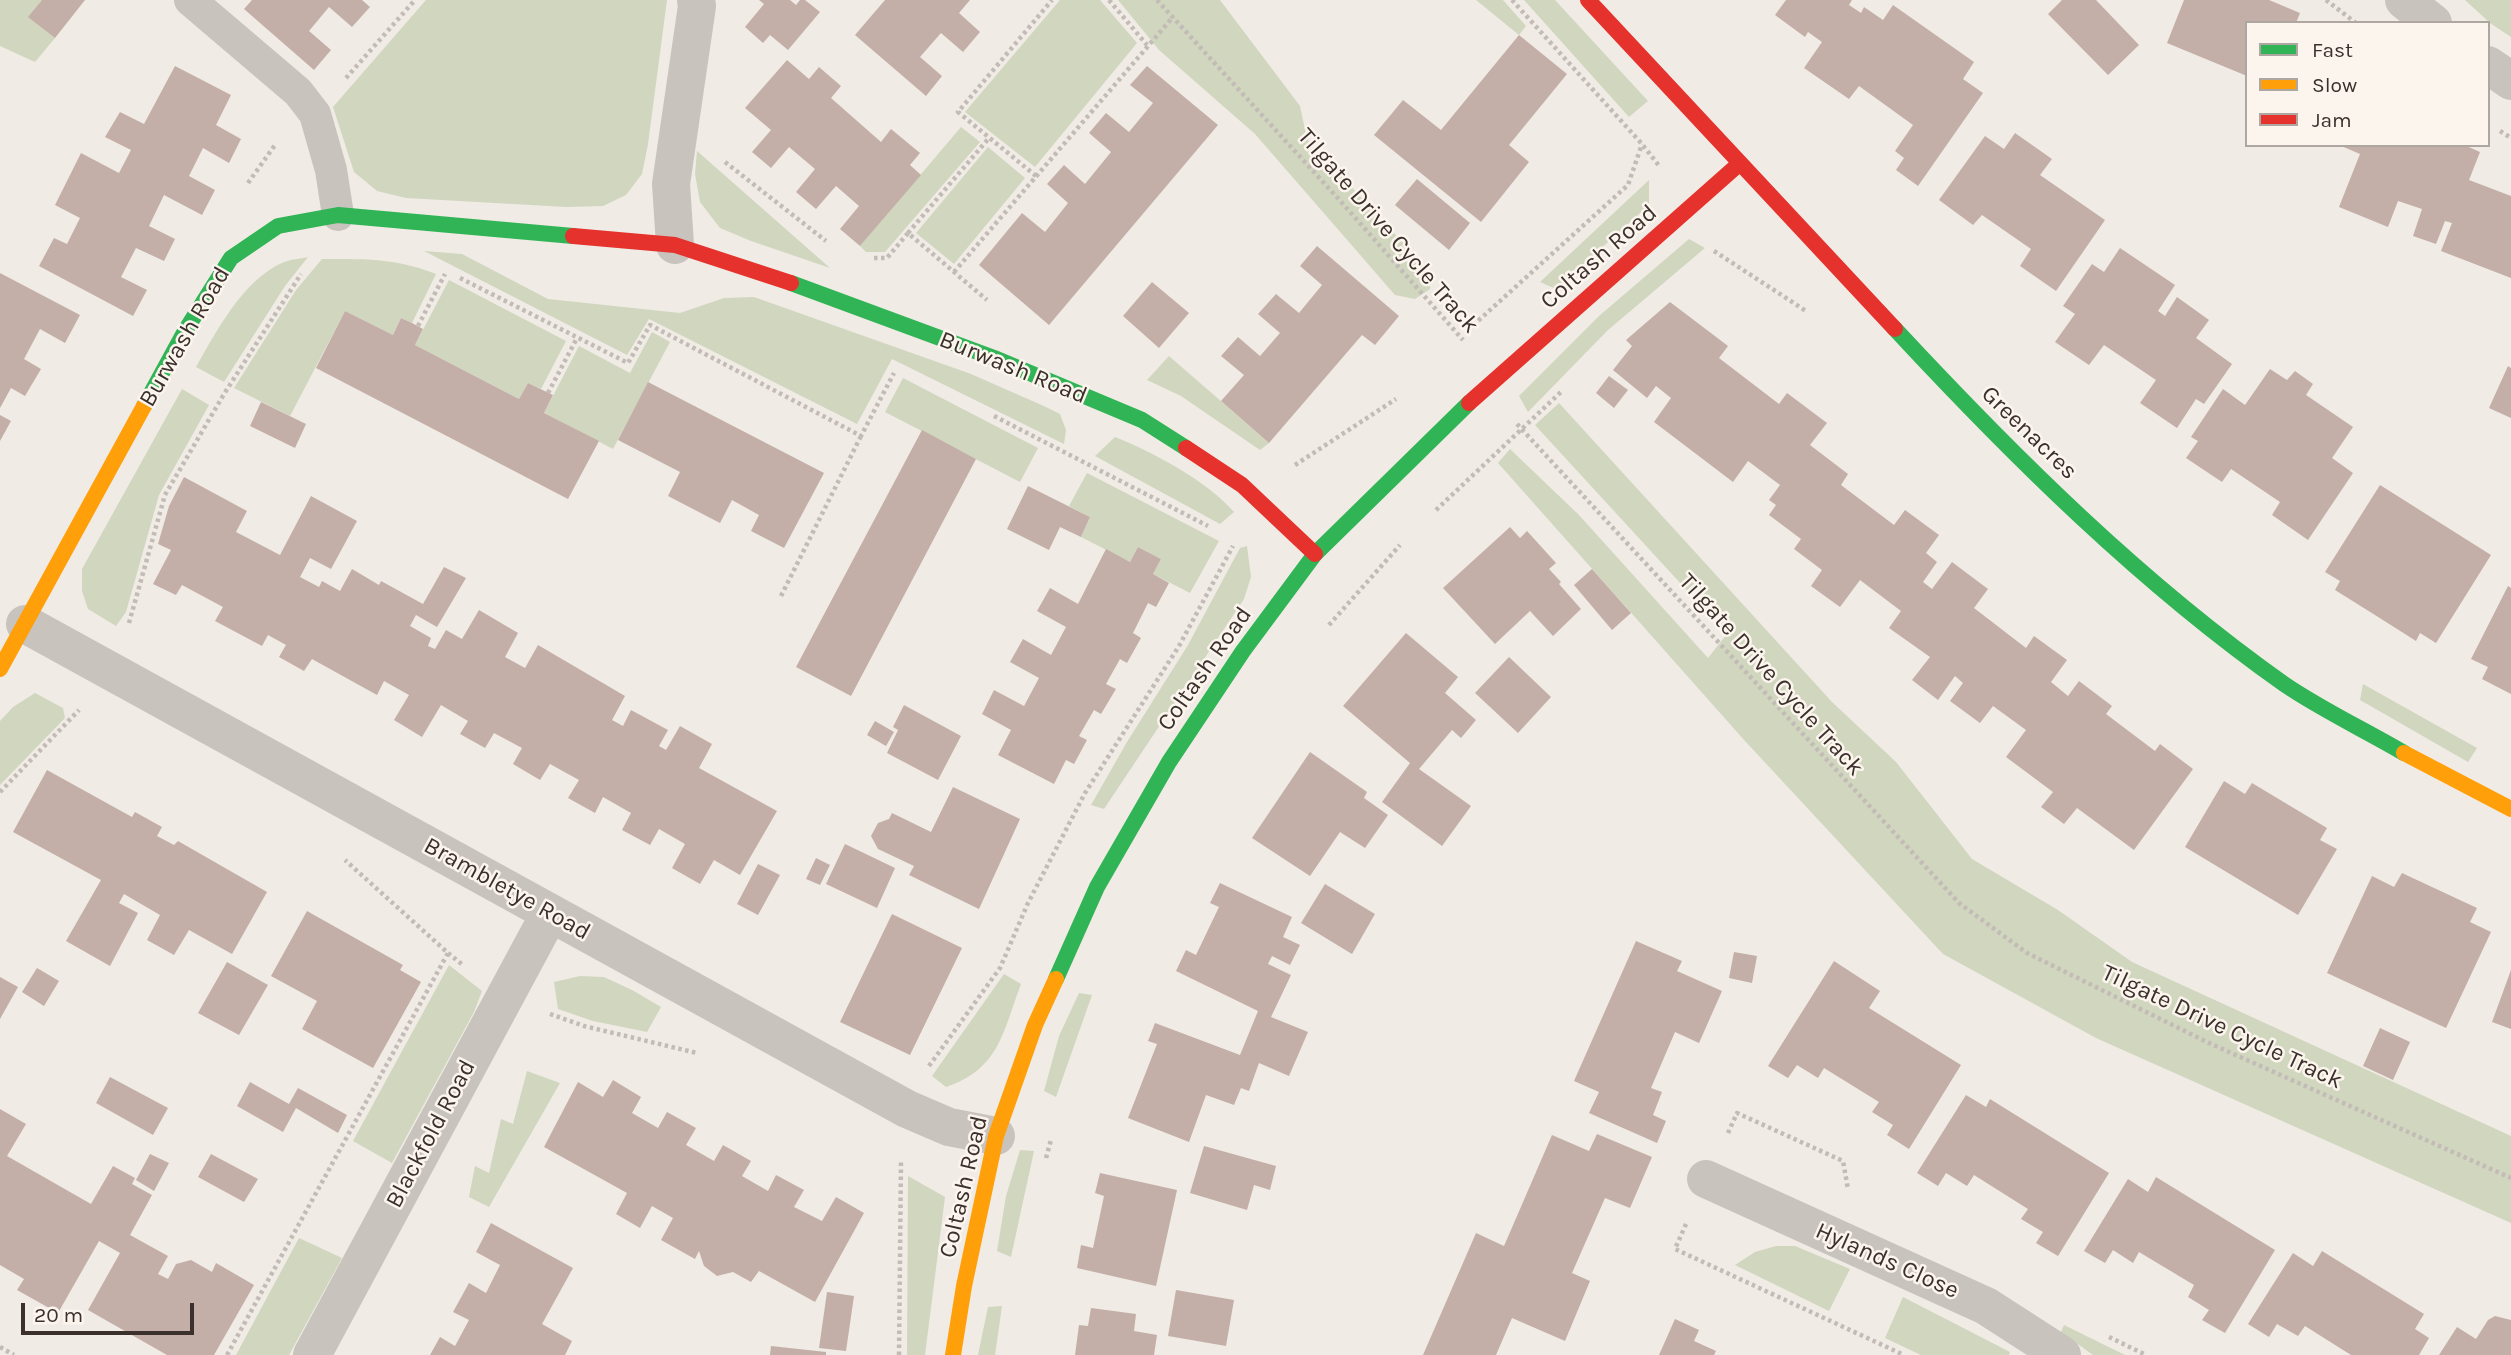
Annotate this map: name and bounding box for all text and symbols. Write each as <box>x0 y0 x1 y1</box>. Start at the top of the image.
legend <box>2245 21 2490 147</box>
text: Fast <box>2312 38 2353 62</box>
text: Slow <box>2312 73 2357 97</box>
text: Jam <box>2312 108 2352 132</box>
street label: Tilgate Drive Cycle Track <box>1291 122 1485 340</box>
street label: Coltash Road <box>1535 199 1663 315</box>
street label: Burwash Road <box>133 262 237 412</box>
street label: Burwash Road <box>935 325 1091 411</box>
street label: Greenacres <box>1975 380 2083 486</box>
street label: Tilgate Drive Cycle Track <box>1672 568 1870 782</box>
street label: Coltash Road <box>1152 601 1258 737</box>
street label: Brambletye Road <box>419 831 595 947</box>
street label: Tilgate Drive Cycle Track <box>2097 958 2347 1096</box>
street label: Blackfold Road <box>380 1055 482 1213</box>
street label: Coltash Road <box>934 1113 994 1261</box>
street label: Hylands Close <box>1811 1217 1963 1305</box>
scale bar <box>24 1288 198 1332</box>
text: 20 m <box>34 1303 83 1327</box>

